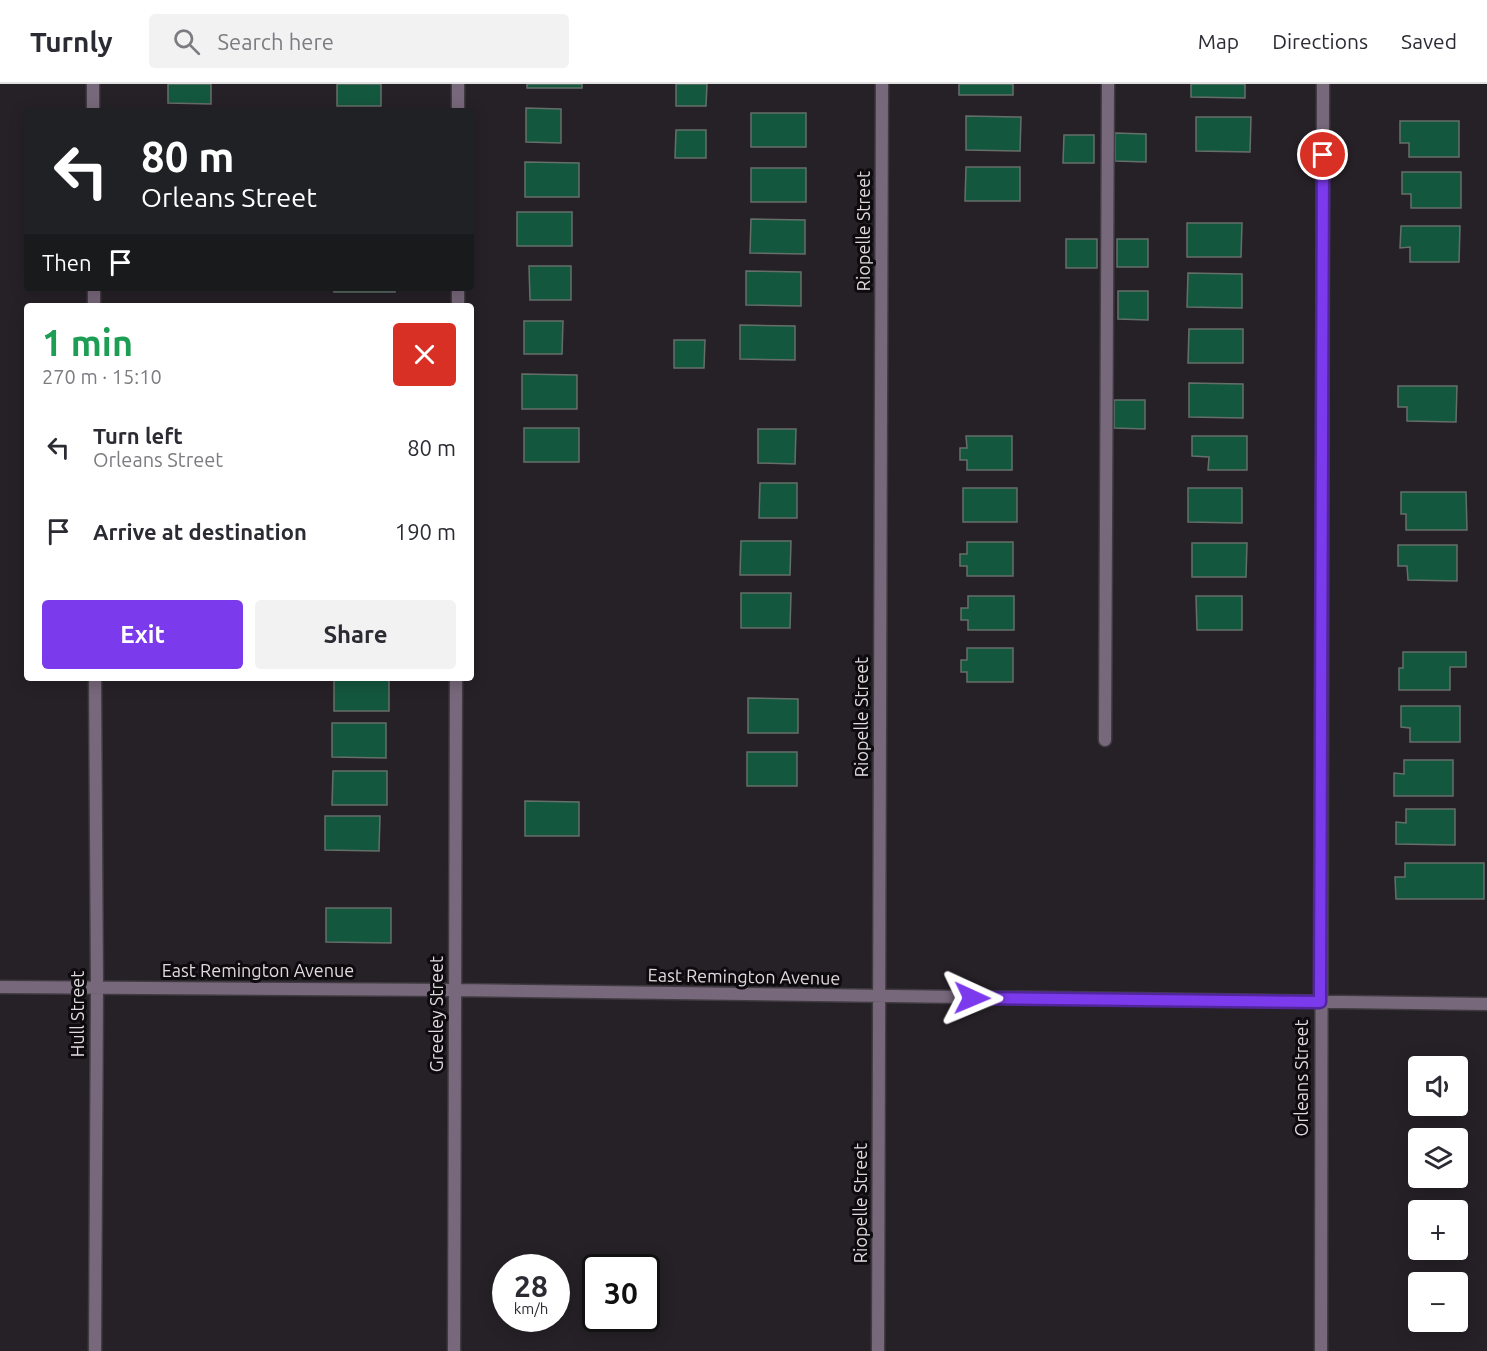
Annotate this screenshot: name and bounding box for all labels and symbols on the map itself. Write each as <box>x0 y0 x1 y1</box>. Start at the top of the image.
pin <box>1297 129 1348 180</box>
street label: Riopelle Street <box>853 171 873 291</box>
street label: Riopelle Street <box>851 657 871 777</box>
street label: Greeley Street <box>426 956 446 1072</box>
street label: East Remington Avenue <box>162 960 354 980</box>
street label: East Remington Avenue <box>648 964 840 988</box>
position arrow <box>940 966 1004 1030</box>
street label: Hull Street <box>67 971 87 1057</box>
street label: Orleans Street <box>1291 1019 1311 1137</box>
street label: Riopelle Street <box>850 1143 870 1263</box>
speed limit sign: 30 <box>582 1254 660 1332</box>

